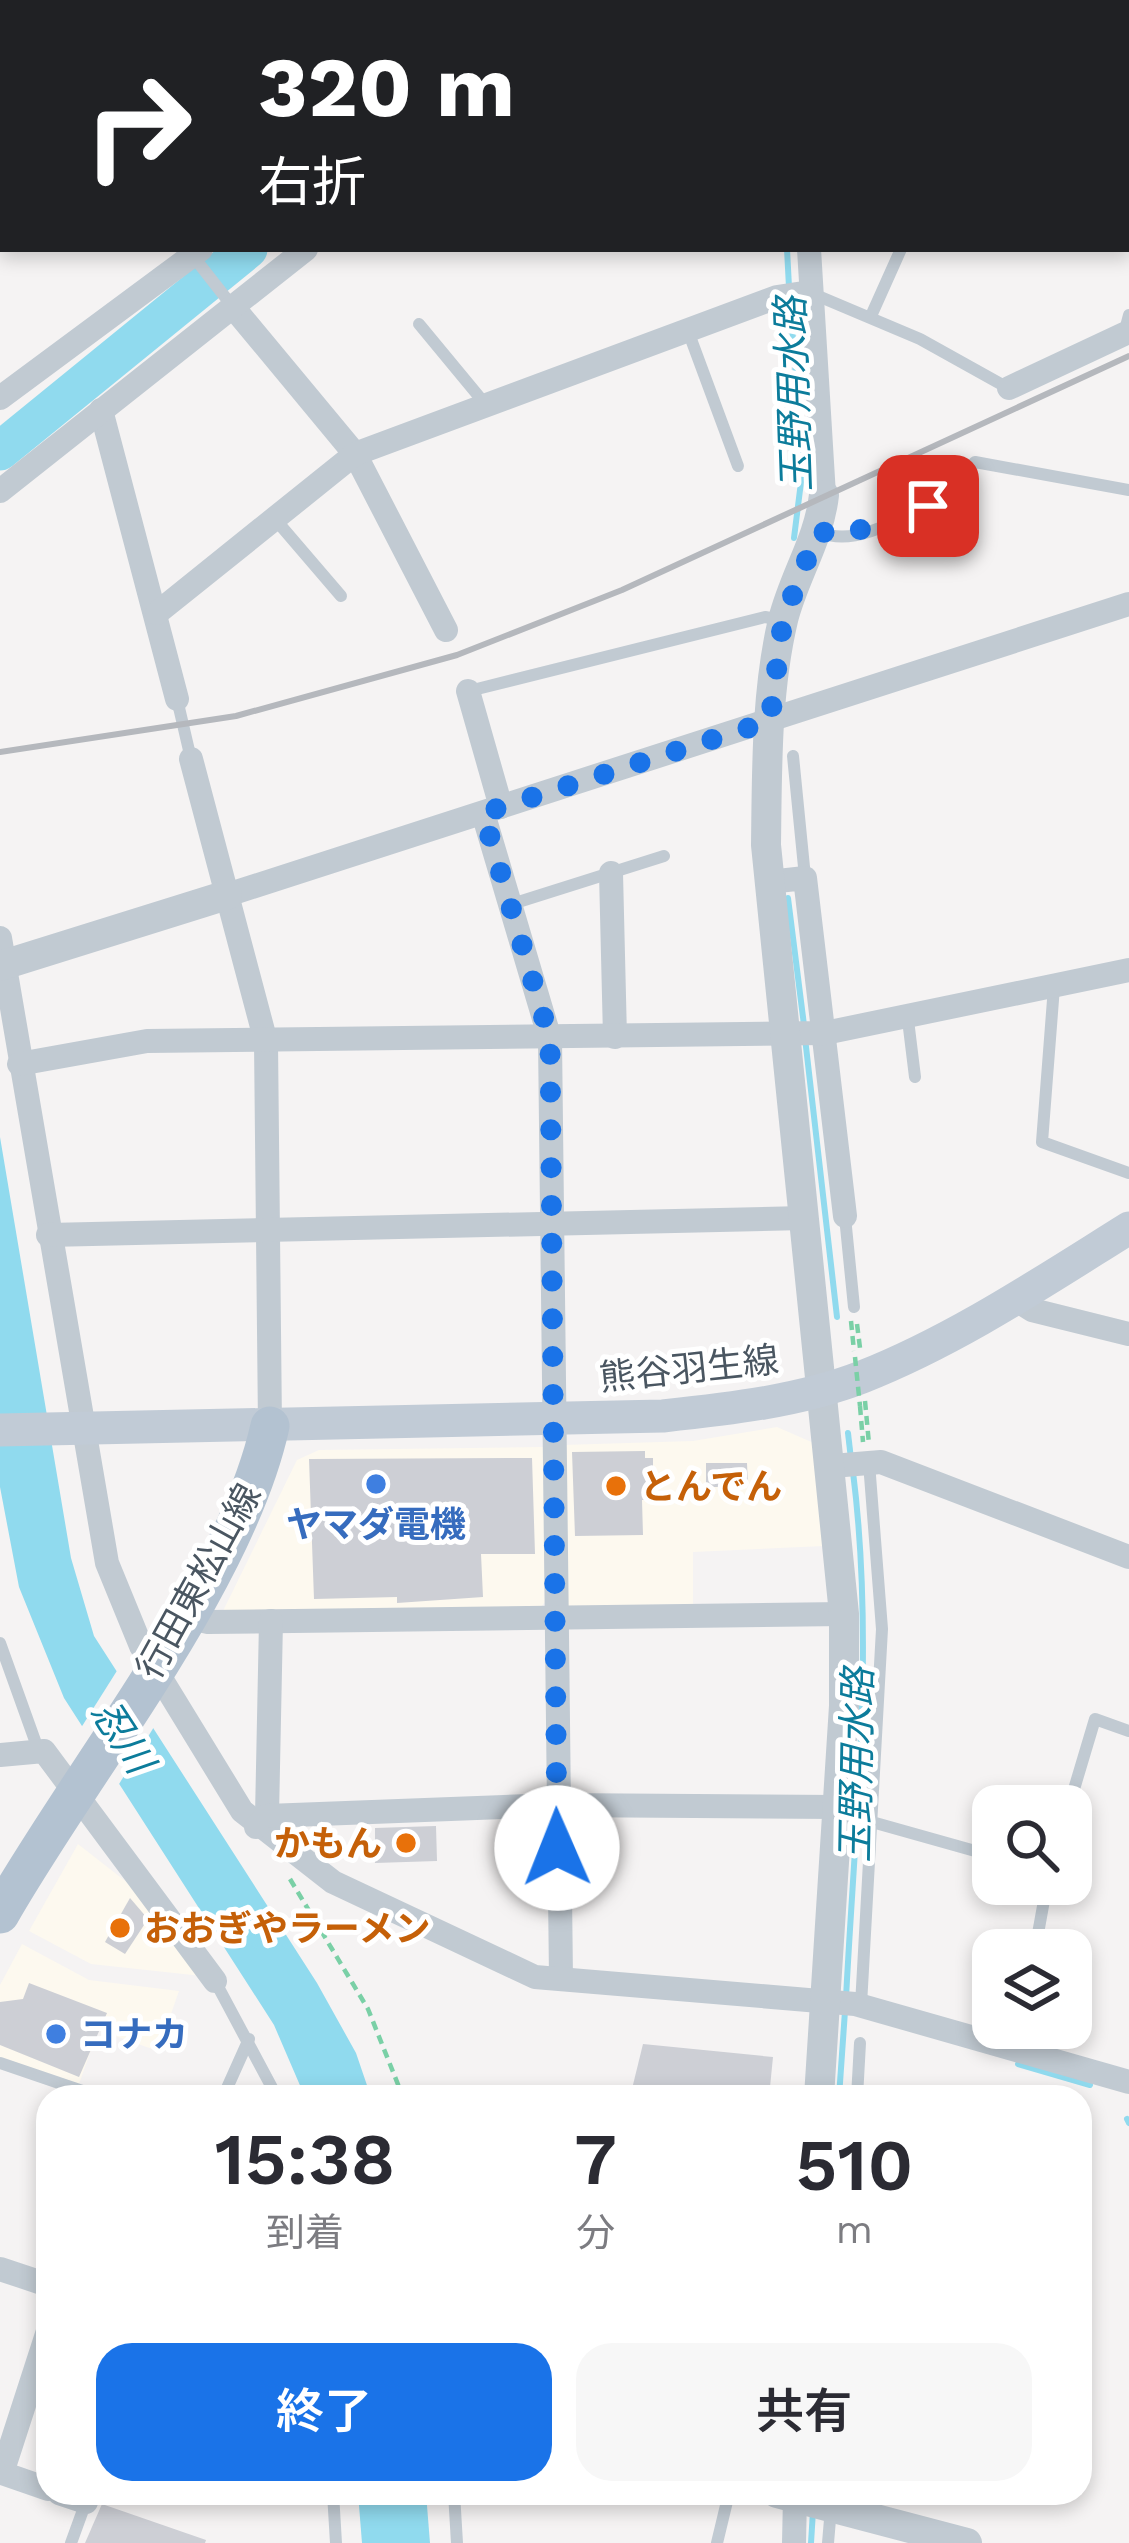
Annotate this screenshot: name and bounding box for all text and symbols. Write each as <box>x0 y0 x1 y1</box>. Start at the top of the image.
text: 320 m <box>258 38 515 136</box>
icon: right <box>60 48 216 204</box>
text: 右折 <box>258 151 366 214</box>
water label: 玉野用水路 <box>768 293 819 492</box>
pin <box>877 455 979 557</box>
icon: arrive <box>895 473 961 539</box>
street label: 熊谷羽生線 <box>597 1339 781 1399</box>
place label: とんでん <box>640 1466 782 1508</box>
marker: ヤマダ電機 <box>363 1471 389 1497</box>
marker: とんでん <box>603 1473 629 1499</box>
street label: 行田東松山線 <box>128 1477 270 1686</box>
place label: ヤマダ電機 <box>286 1504 466 1546</box>
water label: 玉野用水路 <box>832 1664 881 1863</box>
water label: 忍川 <box>82 1691 165 1785</box>
position arrow <box>494 1785 620 1911</box>
map controls <box>972 1785 1092 2049</box>
button: search <box>972 1785 1092 1905</box>
place label: かもん <box>274 1823 382 1865</box>
marker: かもん <box>393 1830 419 1856</box>
place label: おおぎやラーメン <box>144 1908 431 1950</box>
marker: おおぎやラーメン <box>107 1915 133 1941</box>
button: layers <box>972 1929 1092 2049</box>
place label: コナカ <box>80 2014 188 2056</box>
marker: コナカ <box>43 2021 69 2047</box>
text: 15:38 <box>215 2117 395 2201</box>
text: 7 <box>574 2117 617 2201</box>
text: 510 <box>796 2123 913 2207</box>
text: m <box>836 2207 873 2252</box>
text: 到着 <box>266 2210 344 2255</box>
text: 分 <box>576 2210 615 2255</box>
button: 終了 <box>96 2343 552 2481</box>
button: 共有 <box>576 2343 1032 2481</box>

